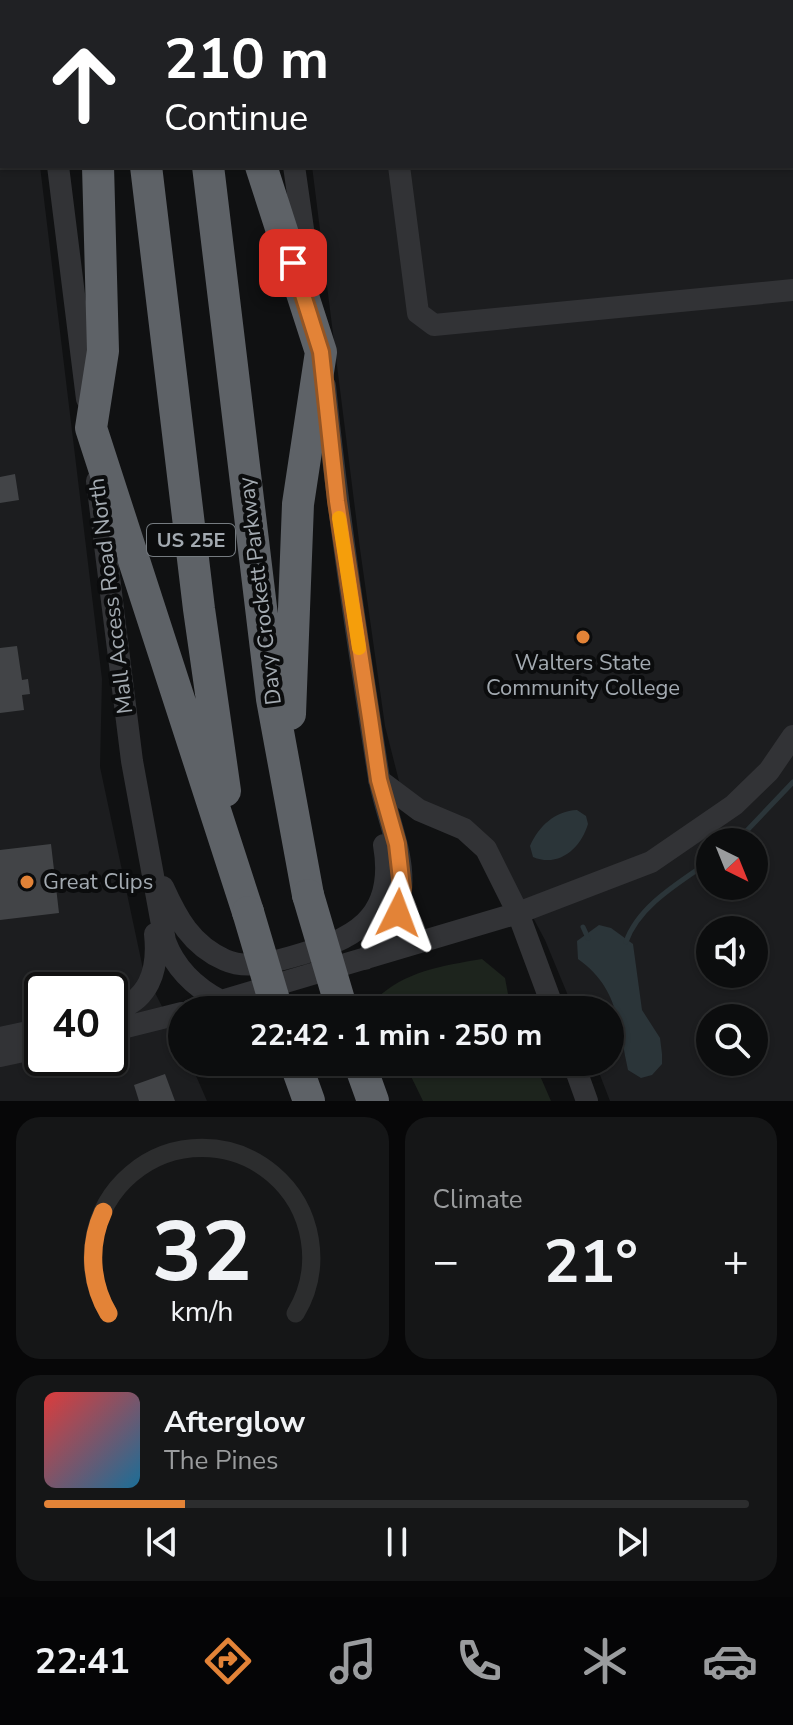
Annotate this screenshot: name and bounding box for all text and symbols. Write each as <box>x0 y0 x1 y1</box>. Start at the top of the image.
text: 210 m <box>164 21 329 98</box>
icon: ahead <box>32 32 136 136</box>
text: Continue <box>164 94 308 143</box>
pin <box>259 229 327 297</box>
icon: arrive <box>271 241 315 285</box>
street label: Davy Crockett Parkway <box>231 475 289 707</box>
street label: Mall Access Road North <box>82 476 140 716</box>
road number: US 25E <box>147 524 235 556</box>
marker: Walters State Community College <box>574 628 592 646</box>
place label: Walters State Community College <box>486 648 680 703</box>
north arrow <box>696 828 768 900</box>
map controls <box>696 828 768 1076</box>
place label: Great Clips <box>43 867 153 897</box>
position arrow <box>356 871 440 955</box>
marker: Great Clips <box>18 873 36 891</box>
button: sound <box>696 916 768 988</box>
speed limit sign: 40 <box>24 972 128 1076</box>
button: search <box>696 1004 768 1076</box>
text: 22:42 · 1 min · 250 m <box>250 1015 542 1056</box>
text: Climate <box>433 1182 523 1217</box>
text: 32 <box>152 1196 252 1309</box>
text: 21° <box>543 1221 638 1303</box>
text: − <box>433 1232 459 1292</box>
text: + <box>723 1232 749 1292</box>
text: km/h <box>171 1292 234 1331</box>
text: Afterglow <box>164 1402 305 1443</box>
text: The Pines <box>164 1443 279 1478</box>
icon: previous <box>140 1520 184 1564</box>
icon: pause <box>375 1520 419 1564</box>
icon: next <box>610 1520 654 1564</box>
icon: directions <box>200 1633 256 1689</box>
icon: music <box>325 1633 381 1689</box>
icon: phone <box>451 1633 507 1689</box>
icon: climate <box>577 1633 633 1689</box>
icon: car <box>702 1633 758 1689</box>
text: 22:41 <box>35 1637 130 1686</box>

